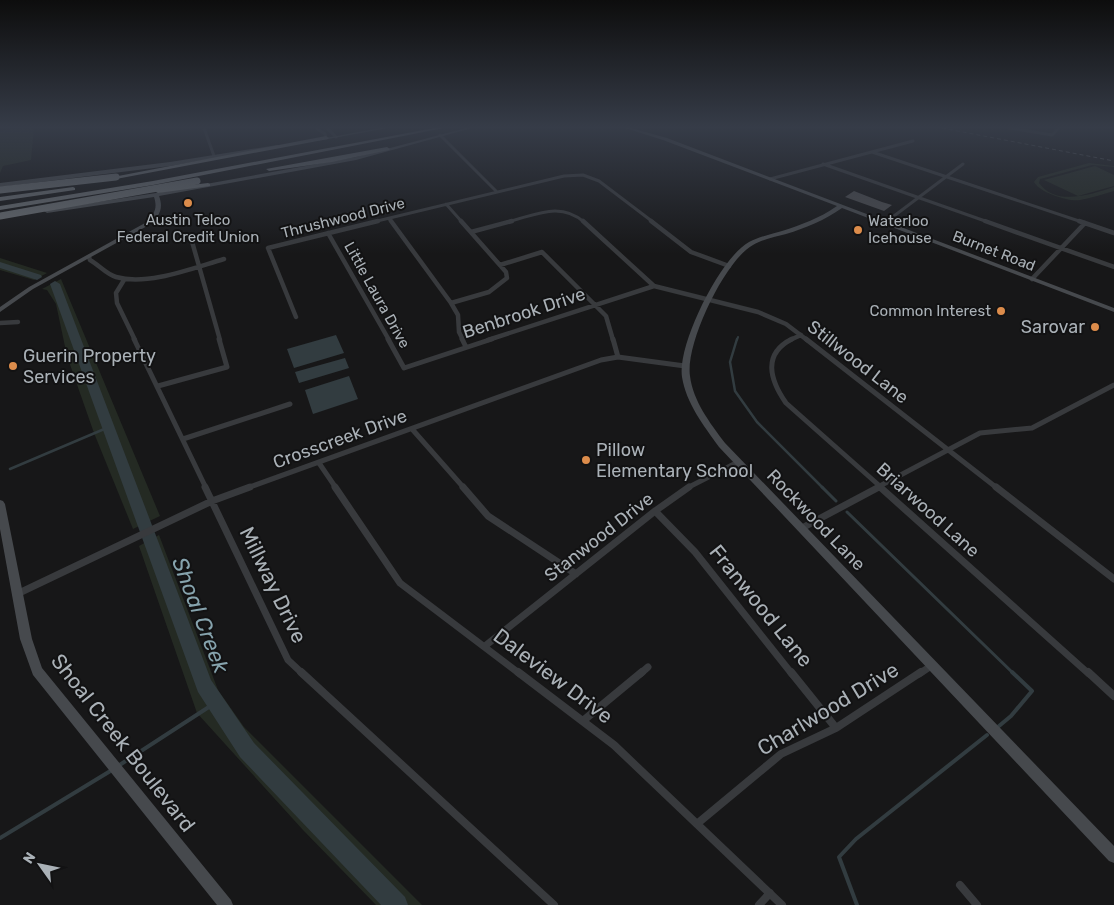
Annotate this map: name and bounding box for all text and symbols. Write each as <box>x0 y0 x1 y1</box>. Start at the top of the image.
street label: Thrushwood Drive <box>279 194 407 242</box>
marker: Austin Telco Federal Credit Union <box>182 197 194 209</box>
place label: Austin Telco Federal Credit Union <box>117 211 259 246</box>
place label: Waterloo Icehouse <box>868 212 932 247</box>
marker: Waterloo Icehouse <box>852 224 864 236</box>
street label: Burnet Road <box>950 227 1038 275</box>
street label: Little Laura Drive <box>340 239 414 351</box>
street label: Benbrook Drive <box>460 283 588 343</box>
place label: Common Interest <box>870 302 991 320</box>
marker: Common Interest <box>995 305 1007 317</box>
street label: Stillwood Lane <box>803 316 913 408</box>
place label: Sarovar <box>1021 316 1085 338</box>
marker: Sarovar <box>1089 321 1101 333</box>
place label: Guerin Property Services <box>23 345 156 388</box>
marker: Guerin Property Services <box>7 360 19 372</box>
street label: Crosscreek Drive <box>270 405 410 473</box>
place label: Pillow Elementary School <box>596 439 753 482</box>
marker: Pillow Elementary School <box>580 454 592 466</box>
street label: Briarwood Lane <box>872 458 984 562</box>
street label: Rockwood Lane <box>762 465 870 575</box>
street label: Stanwood Drive <box>540 488 658 586</box>
street label: Millway Drive <box>234 522 312 647</box>
street label: Franwood Lane <box>704 539 818 672</box>
water label: Shoal Creek <box>166 553 235 678</box>
street label: Daleview Drive <box>489 623 618 729</box>
street label: Shoal Creek Boulevard <box>46 649 201 837</box>
street label: Charlwood Drive <box>753 657 903 761</box>
north arrow <box>15 840 65 890</box>
text: N <box>20 849 39 867</box>

